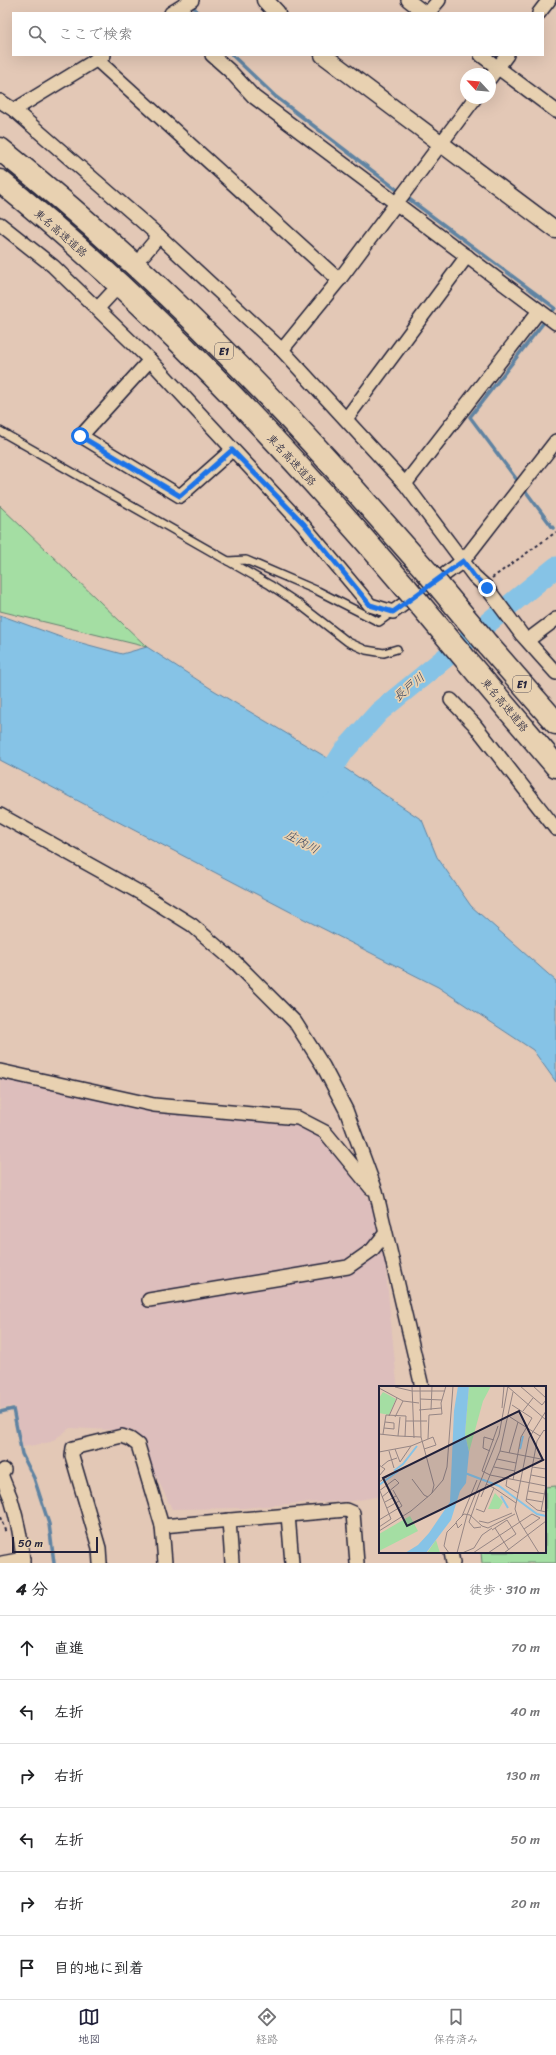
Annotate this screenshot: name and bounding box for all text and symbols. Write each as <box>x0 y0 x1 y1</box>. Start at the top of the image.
search box <box>12 12 544 56</box>
text: ここで検索 <box>58 21 133 47</box>
icon: search <box>26 23 48 45</box>
north arrow <box>460 68 496 104</box>
street label: 東名高速道路 <box>30 205 92 262</box>
road number: E1 <box>215 343 233 359</box>
route start <box>71 427 89 445</box>
street label: 東名高速道路 <box>262 430 321 491</box>
route end <box>478 579 496 597</box>
water label: 長戸川 <box>388 667 430 707</box>
street label: 東名高速道路 <box>476 674 533 737</box>
road number: E1 <box>513 676 531 692</box>
water label: 庄内川 <box>281 824 323 860</box>
inset map <box>379 1386 546 1553</box>
text: 50 m <box>18 1534 43 1553</box>
scale bar <box>12 1535 98 1554</box>
text: 4 分 <box>16 1574 48 1604</box>
text: 徒歩 · 310 m <box>469 1578 540 1601</box>
text: 直進 <box>54 1635 84 1661</box>
text: 70 m <box>511 1636 540 1659</box>
icon: ahead <box>16 1637 38 1659</box>
text: 左折 <box>54 1699 84 1725</box>
text: 40 m <box>510 1700 540 1723</box>
icon: left <box>16 1701 38 1723</box>
text: 右折 <box>54 1763 84 1789</box>
text: 130 m <box>506 1764 540 1787</box>
icon: right <box>16 1765 38 1787</box>
text: 左折 <box>54 1827 84 1853</box>
text: 50 m <box>510 1828 540 1851</box>
icon: left <box>16 1829 38 1851</box>
text: 右折 <box>54 1891 84 1917</box>
text: 20 m <box>511 1892 540 1915</box>
icon: right <box>16 1893 38 1915</box>
text: 目的地に到着 <box>54 1955 144 1981</box>
icon: arrive <box>16 1957 38 1979</box>
tab: 地図 <box>78 2006 100 2049</box>
tab: 経路 <box>256 2006 278 2049</box>
tab: 保存済み <box>434 2006 478 2049</box>

